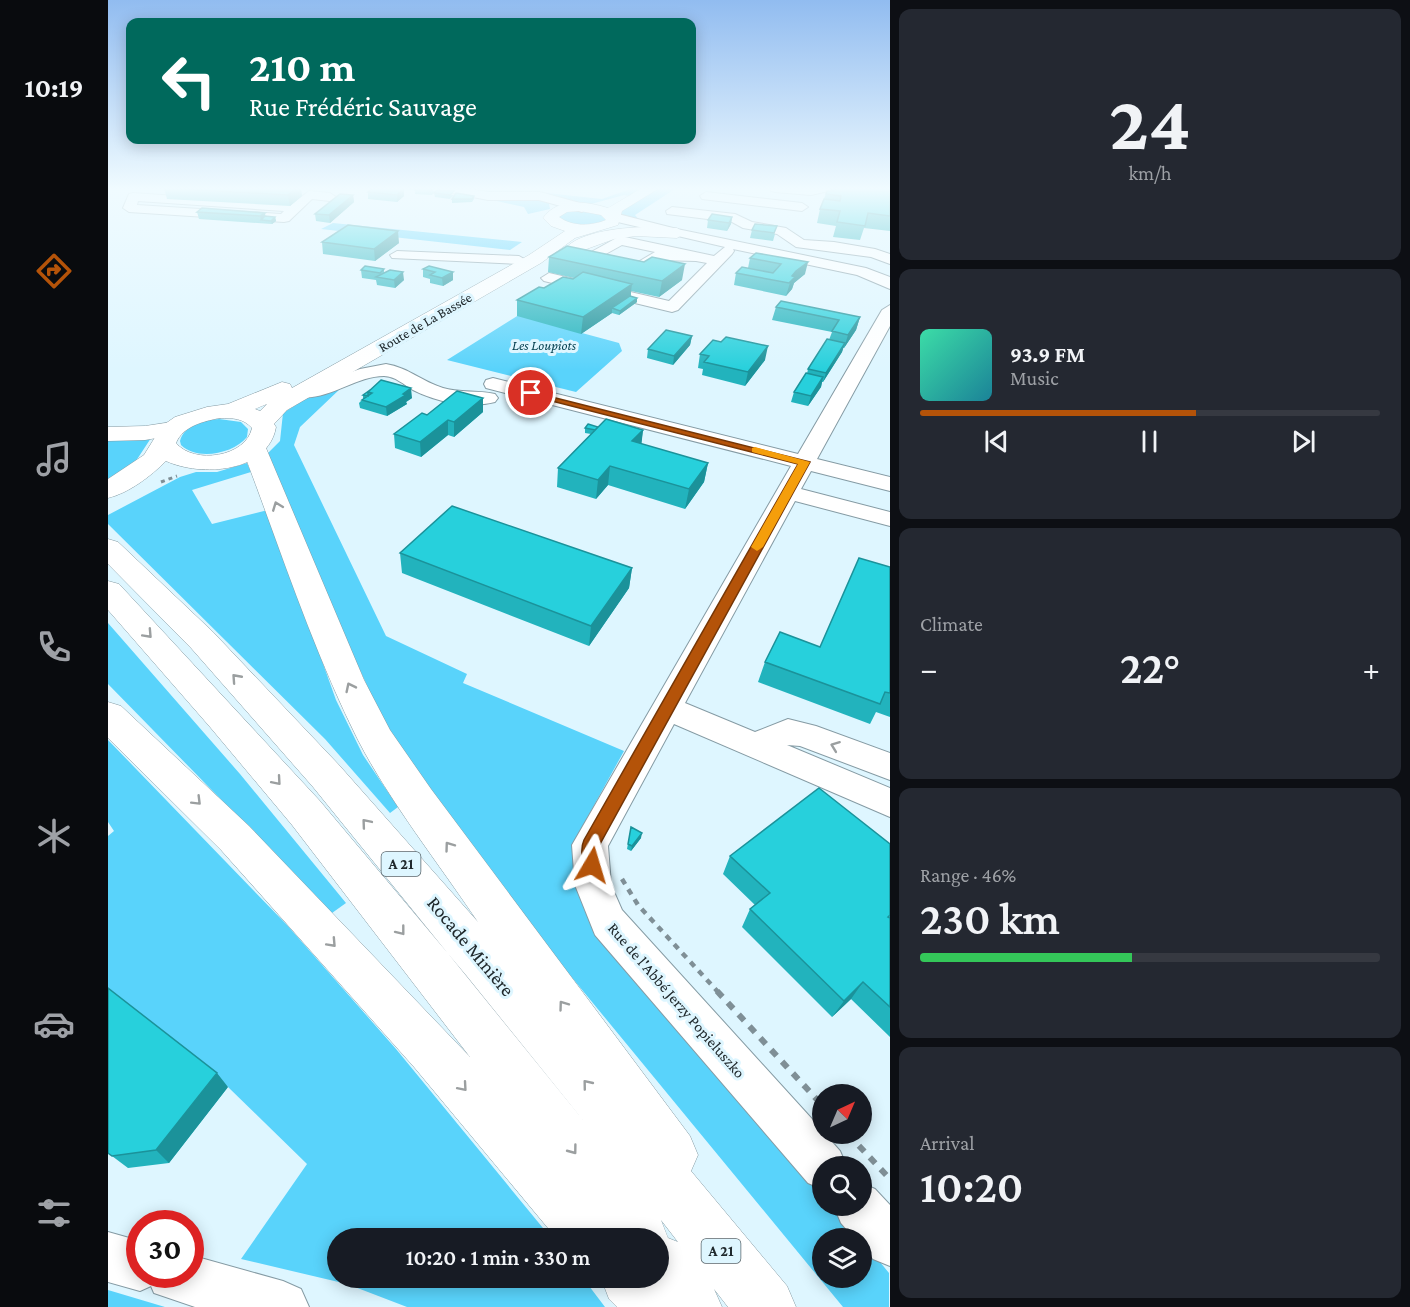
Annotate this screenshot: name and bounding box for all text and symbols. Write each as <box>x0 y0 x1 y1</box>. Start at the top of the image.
icon: left <box>150 42 228 120</box>
text: 210 m <box>249 43 355 90</box>
text: 10:19 <box>25 73 83 103</box>
text: 24 <box>1109 79 1191 166</box>
text: Rue Frédéric Sauvage <box>249 92 477 122</box>
text: km/h <box>1128 162 1172 184</box>
icon: directions <box>33 250 75 292</box>
street label: Route de La Bassée <box>376 289 474 355</box>
park label: Les Loupiots <box>512 337 577 353</box>
text: 93.9 FM <box>1010 342 1085 367</box>
pin <box>505 367 556 418</box>
text: Music <box>1010 367 1059 389</box>
icon: arrive <box>514 376 547 409</box>
icon: previous <box>980 425 1013 458</box>
icon: pause <box>1133 425 1166 458</box>
icon: next <box>1287 425 1320 458</box>
icon: music <box>33 438 75 480</box>
one-way arrow <box>271 501 284 512</box>
text: Climate <box>920 613 983 635</box>
icon: phone <box>33 626 75 668</box>
one-way arrow <box>141 628 152 638</box>
text: 22° <box>1120 643 1180 693</box>
text: − <box>920 650 937 687</box>
text: + <box>1363 650 1380 687</box>
one-way arrow <box>232 674 243 684</box>
one-way arrow <box>346 682 358 693</box>
one-way arrow <box>830 741 841 753</box>
one-way arrow <box>270 774 281 785</box>
one-way arrow <box>190 794 201 805</box>
icon: climate <box>33 815 75 857</box>
one-way arrow <box>362 819 373 830</box>
position arrow <box>560 833 624 897</box>
one-way arrow <box>445 842 456 853</box>
road number: A 21 <box>382 852 420 876</box>
text: Range · 46% <box>920 864 1016 886</box>
street label: Rocade Minière <box>423 892 519 1001</box>
text: 230 km <box>920 894 1060 944</box>
street label: Rue de l'Abbé Jerzy Popieluszko <box>604 919 749 1082</box>
one-way arrow <box>393 924 404 935</box>
one-way arrow <box>325 936 336 946</box>
one-way arrow <box>559 1000 570 1011</box>
icon: car <box>33 1003 75 1045</box>
one-way arrow <box>456 1080 467 1091</box>
one-way arrow <box>583 1080 594 1091</box>
north arrow <box>812 1084 872 1144</box>
map controls <box>812 1084 872 1288</box>
text: Arrival <box>920 1132 974 1154</box>
one-way arrow <box>566 1144 577 1155</box>
button: search <box>812 1156 872 1216</box>
text: 10:20 <box>920 1162 1023 1212</box>
icon: filters <box>33 1192 75 1234</box>
speed limit sign: 30 <box>126 1210 204 1288</box>
button: layers <box>812 1228 872 1288</box>
road number: A 21 <box>702 1239 740 1263</box>
text: 10:20 · 1 min · 330 m <box>406 1245 590 1270</box>

